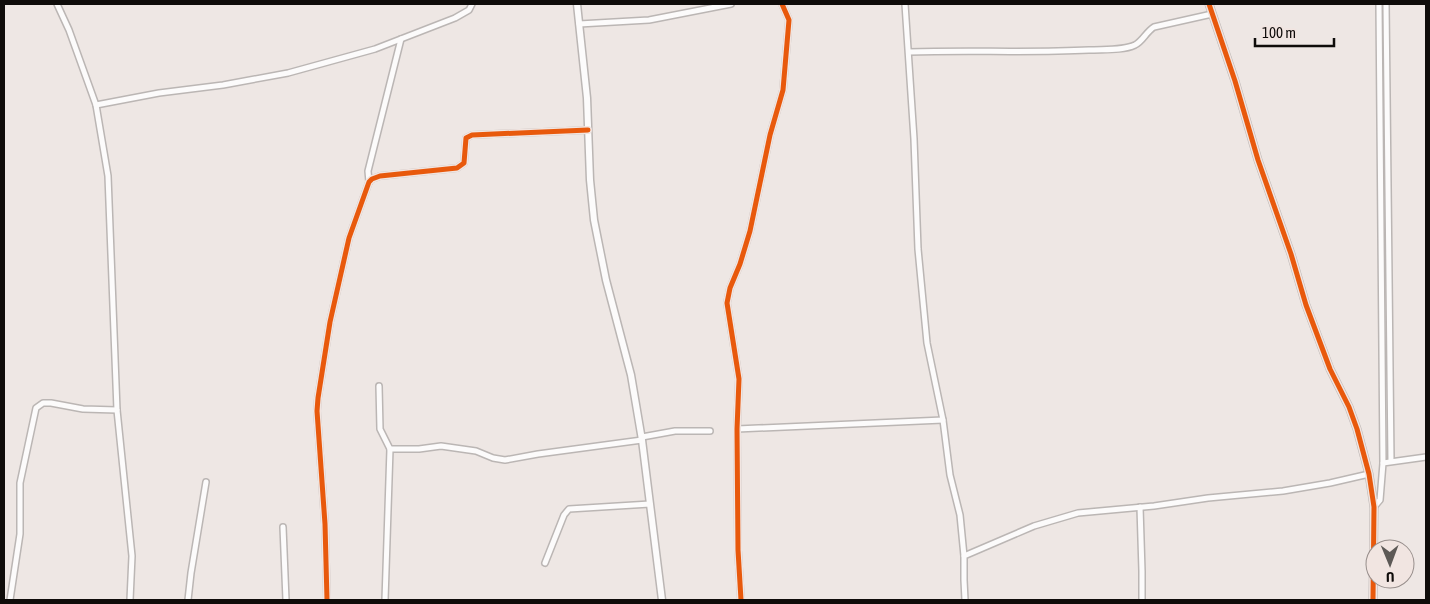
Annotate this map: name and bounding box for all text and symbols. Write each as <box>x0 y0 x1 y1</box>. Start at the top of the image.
scale bar <box>1255 15 1334 47</box>
text: 100 m <box>1262 24 1296 41</box>
north arrow <box>1365 539 1415 589</box>
text: U <box>1386 569 1394 585</box>

